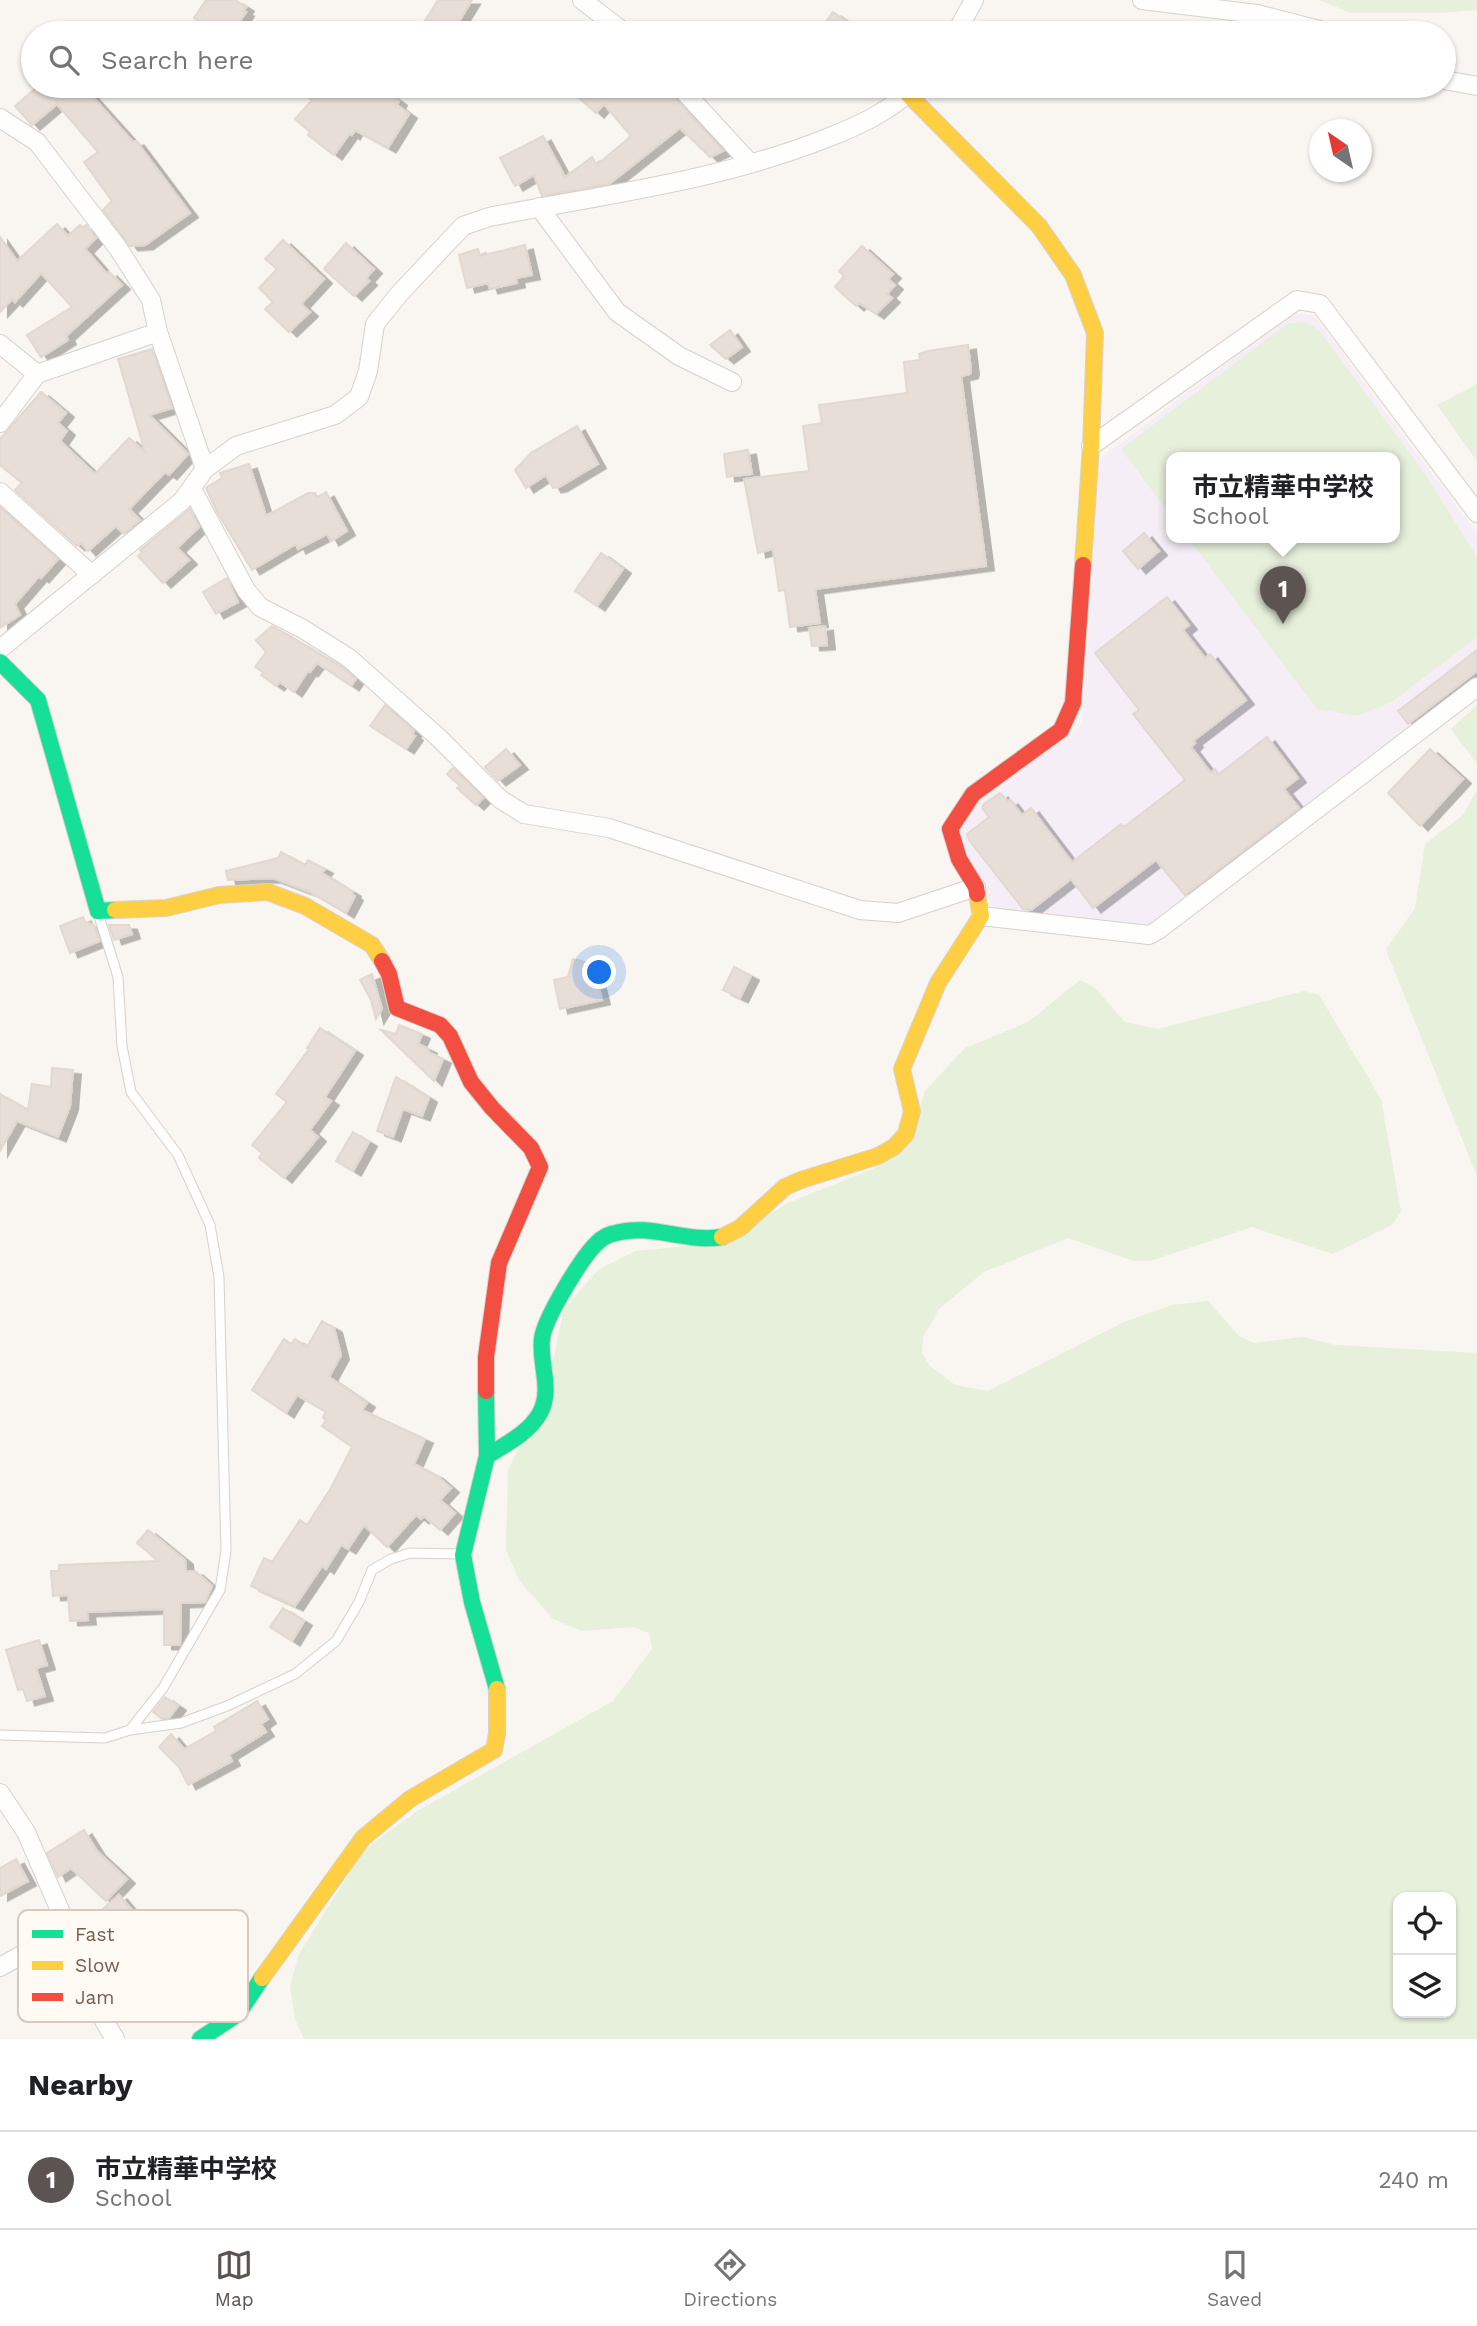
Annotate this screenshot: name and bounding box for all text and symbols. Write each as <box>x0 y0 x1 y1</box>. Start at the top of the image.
search box <box>21 21 1456 98</box>
icon: search <box>45 41 83 79</box>
text: Search here <box>101 45 253 75</box>
north arrow <box>1309 119 1372 182</box>
popup <box>1166 452 1400 543</box>
text: 市立精華中学校 <box>1192 472 1374 502</box>
text: School <box>1192 503 1268 530</box>
pin: 1 <box>1260 566 1306 624</box>
your location <box>582 955 616 989</box>
map controls <box>1393 1892 1456 2018</box>
button: locate <box>1393 1892 1456 1955</box>
legend <box>18 1910 248 2022</box>
text: Fast <box>75 1923 114 1946</box>
text: Slow <box>75 1954 120 1977</box>
button: layers <box>1393 1955 1456 2018</box>
text: Jam <box>75 1986 114 2009</box>
text: Nearby <box>28 2067 133 2102</box>
text: 市立精華中学校 <box>95 2154 277 2184</box>
text: 1 <box>46 2167 56 2194</box>
text: 240 m <box>1378 2167 1449 2194</box>
text: School <box>95 2185 172 2212</box>
tab: Map <box>215 2246 254 2311</box>
tab: Directions <box>683 2246 777 2311</box>
tab: Saved <box>1207 2246 1262 2311</box>

